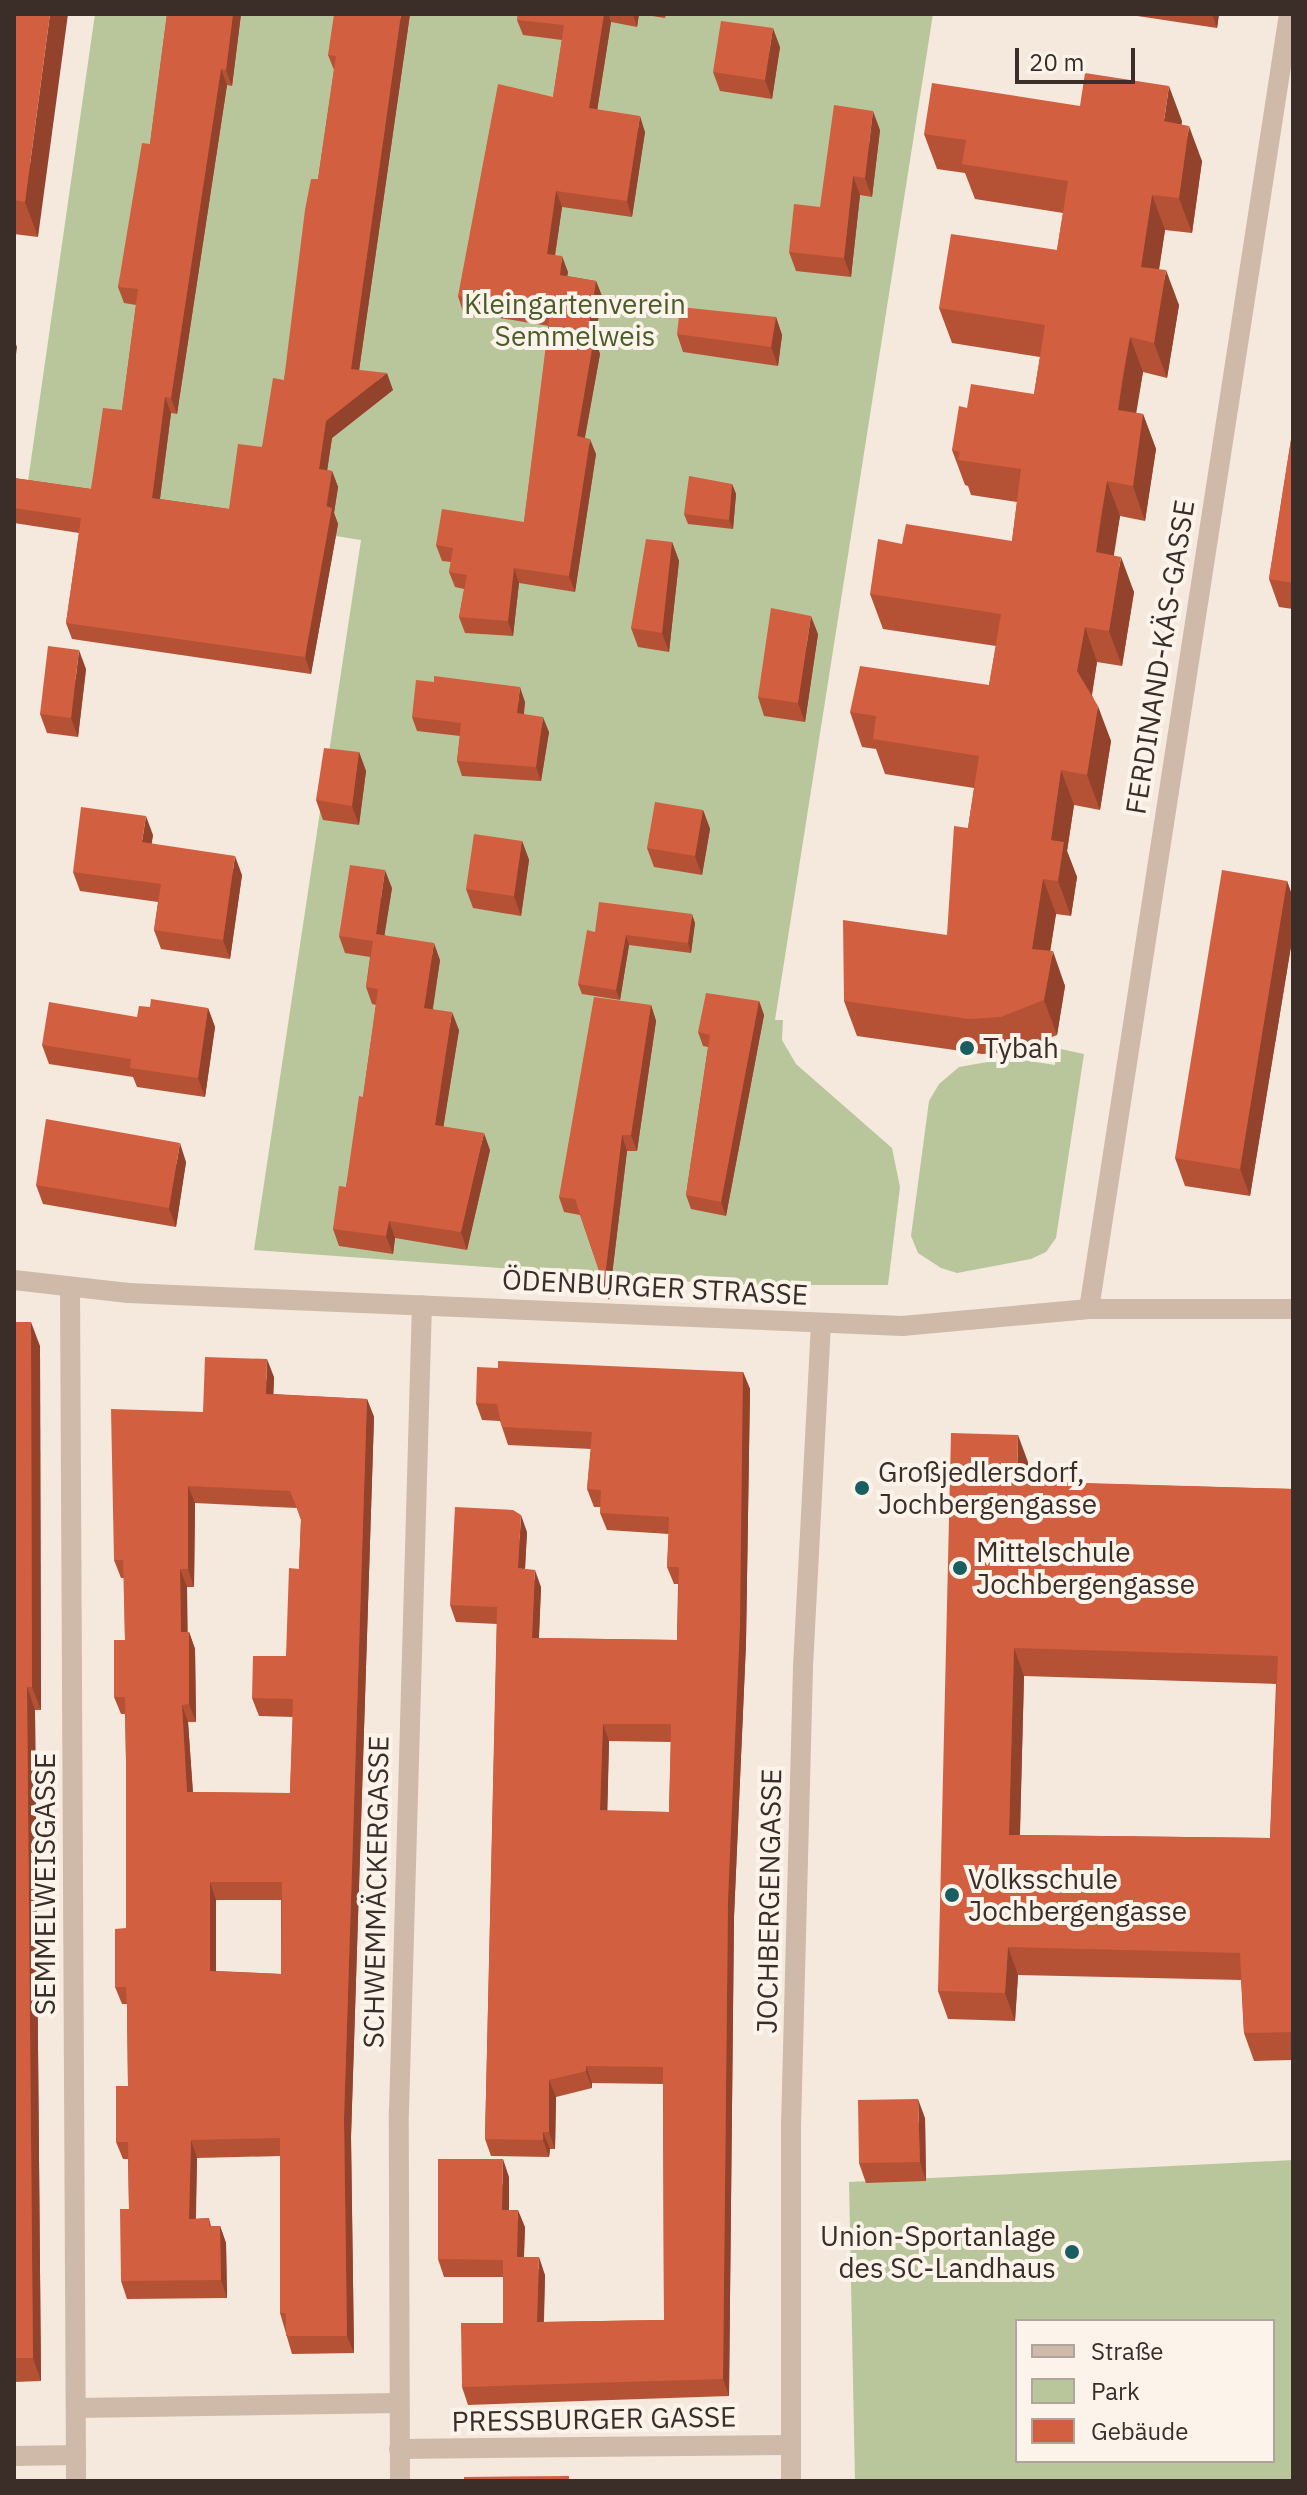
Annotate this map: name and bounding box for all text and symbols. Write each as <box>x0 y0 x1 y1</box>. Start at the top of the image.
scale bar <box>1019 32 1139 82</box>
text: 20 m <box>1029 46 1084 78</box>
park label: Kleingartenverein Semmelweis <box>464 287 686 353</box>
street label: FERDINAND-KÄS-GASSE <box>1119 498 1201 816</box>
place label: Tybah <box>983 1031 1059 1065</box>
marker: Tybah <box>958 1039 976 1057</box>
street label: ÖDENBURGER STRASSE <box>501 1262 809 1312</box>
place label: Großjedlersdorf, Jochbergengasse <box>878 1455 1097 1521</box>
marker: Großjedlersdorf, Jochbergengasse <box>853 1479 871 1497</box>
place label: Mittelschule Jochbergengasse <box>976 1535 1195 1601</box>
marker: Mittelschule Jochbergengasse <box>951 1559 969 1577</box>
street label: SCHWEMMÄCKERGASSE <box>356 1735 396 2049</box>
street label: SEMMELWEISGASSE <box>28 1753 62 2015</box>
street label: JOCHBERGENGASSE <box>750 1768 788 2034</box>
place label: Volksschule Jochbergengasse <box>968 1862 1187 1928</box>
marker: Volksschule Jochbergengasse <box>943 1886 961 1904</box>
place label: Union-Sportanlage des SC-Landhaus <box>820 2219 1056 2285</box>
marker: Union-Sportanlage des SC-Landhaus <box>1063 2243 1081 2261</box>
legend <box>1015 2319 1275 2463</box>
text: Straße <box>1091 2335 1163 2367</box>
text: Park <box>1091 2375 1140 2407</box>
street label: PRESSBURGER GASSE <box>451 2400 737 2438</box>
text: Gebäude <box>1091 2415 1188 2447</box>

